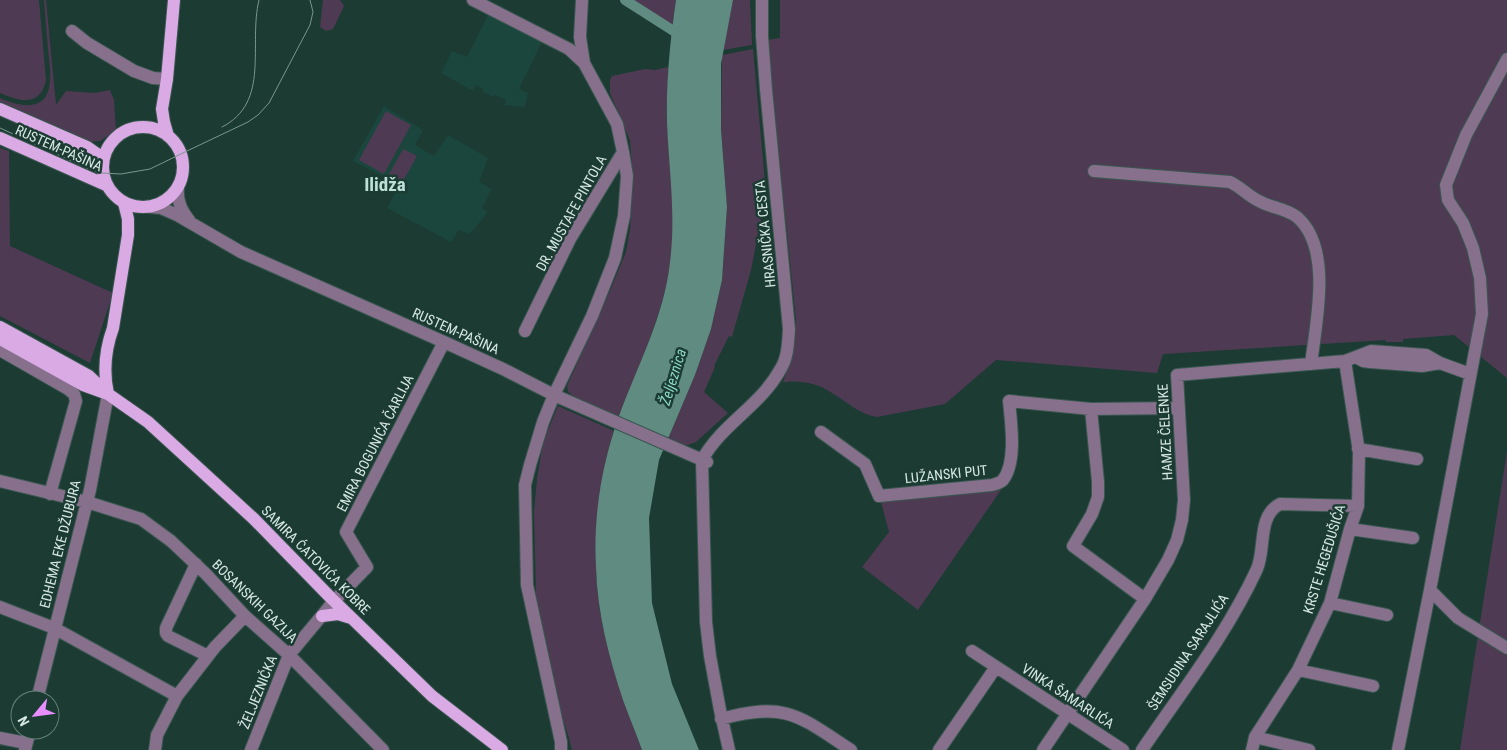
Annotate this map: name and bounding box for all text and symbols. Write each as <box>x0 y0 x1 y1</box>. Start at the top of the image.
street label: RUSTEM-PAŠINA <box>13 121 105 174</box>
street label: DR. MUSTAFE PINTOLA <box>533 152 609 274</box>
district label: Ilidža <box>364 173 406 196</box>
street label: HRASNIČKA CESTA <box>750 180 779 288</box>
street label: RUSTEM-PAŠINA <box>410 304 502 357</box>
water label: Željeznica <box>656 347 690 408</box>
street label: EMIRA BOGUNIĆA ČARLIJA <box>333 371 417 514</box>
street label: HAMZE ČELENKE <box>1153 383 1176 481</box>
street label: LUŽANSKI PUT <box>904 461 988 486</box>
street label: EDHEMA EKE DŽUBURA <box>35 478 84 610</box>
street label: SAMIRA ĆATOVIĆA KOBRE <box>258 502 374 618</box>
street label: KRSTE HEGEDUŠIĆA <box>1299 502 1348 616</box>
street label: BOSANSKIH GAZIJA <box>209 556 301 646</box>
street label: ŠEMSUDINA SARAJLIĆA <box>1144 590 1232 713</box>
street label: ŽELJEZNIČKA <box>235 653 280 731</box>
street label: VINKA ŠAMARLIĆA <box>1019 659 1118 732</box>
north arrow <box>10 690 60 740</box>
text: N <box>15 714 33 729</box>

